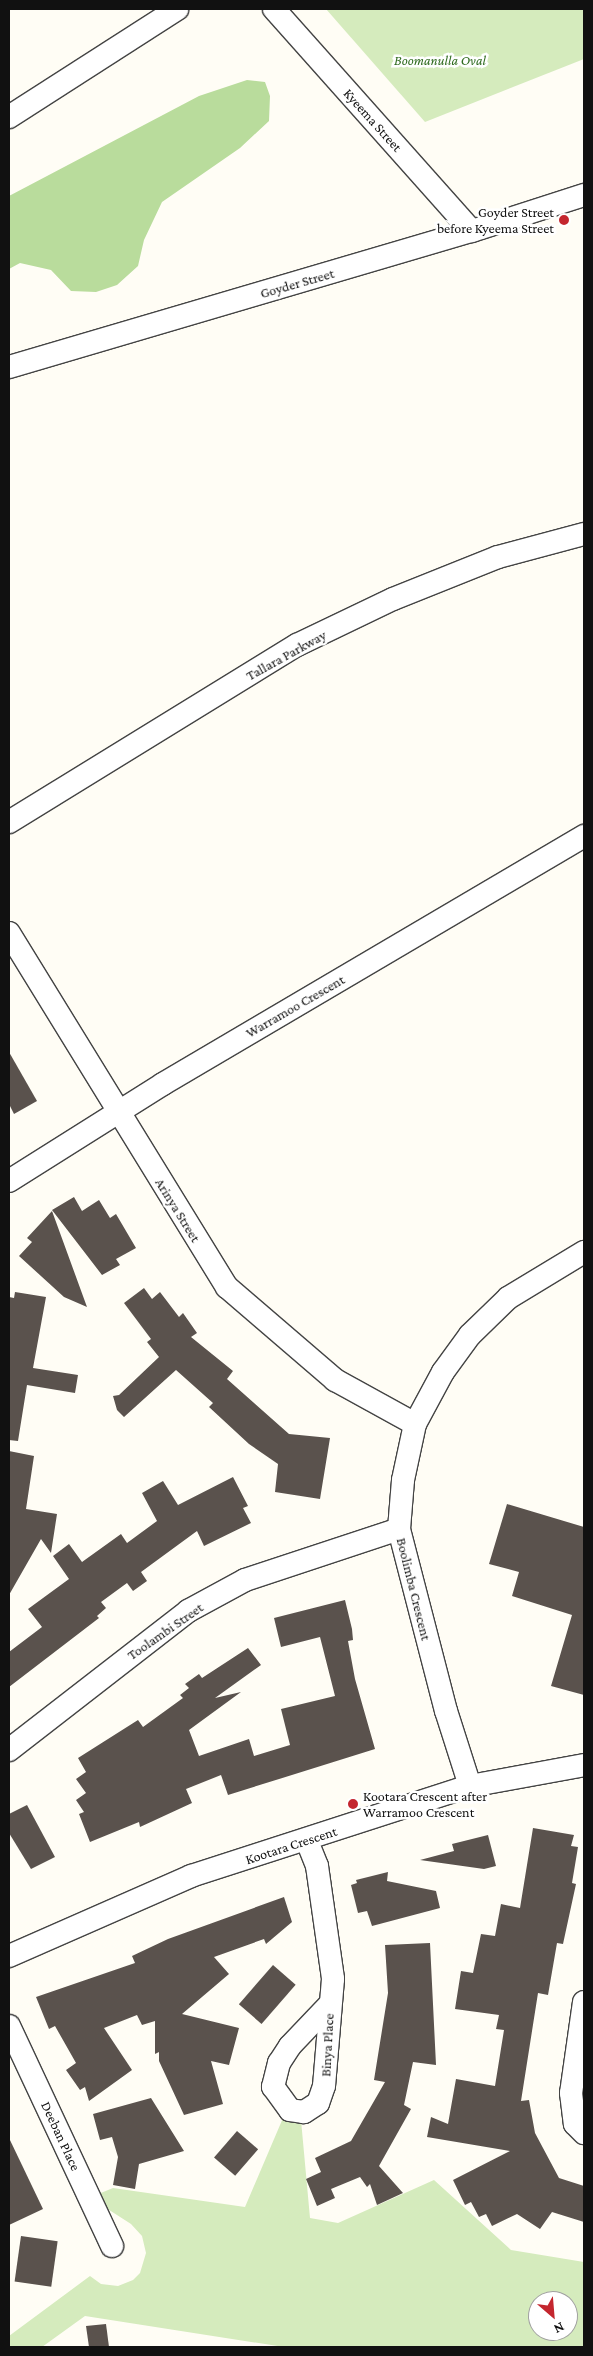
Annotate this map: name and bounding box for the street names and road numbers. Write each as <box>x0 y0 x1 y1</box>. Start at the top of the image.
street label: Kyeema Street <box>340 85 406 155</box>
street label: Goyder Street <box>258 264 336 302</box>
street label: Tallara Parkway <box>243 626 329 684</box>
street label: Warramoo Crescent <box>243 971 347 1041</box>
street label: Arinya Street <box>152 1175 204 1245</box>
street label: Boolimba Crescent <box>393 1536 435 1642</box>
street label: Toolambi Street <box>124 1599 206 1663</box>
street label: Kootara Crescent <box>243 1822 339 1868</box>
street label: Binya Place <box>317 2013 337 2077</box>
street label: Deeban Place <box>38 2099 84 2173</box>

